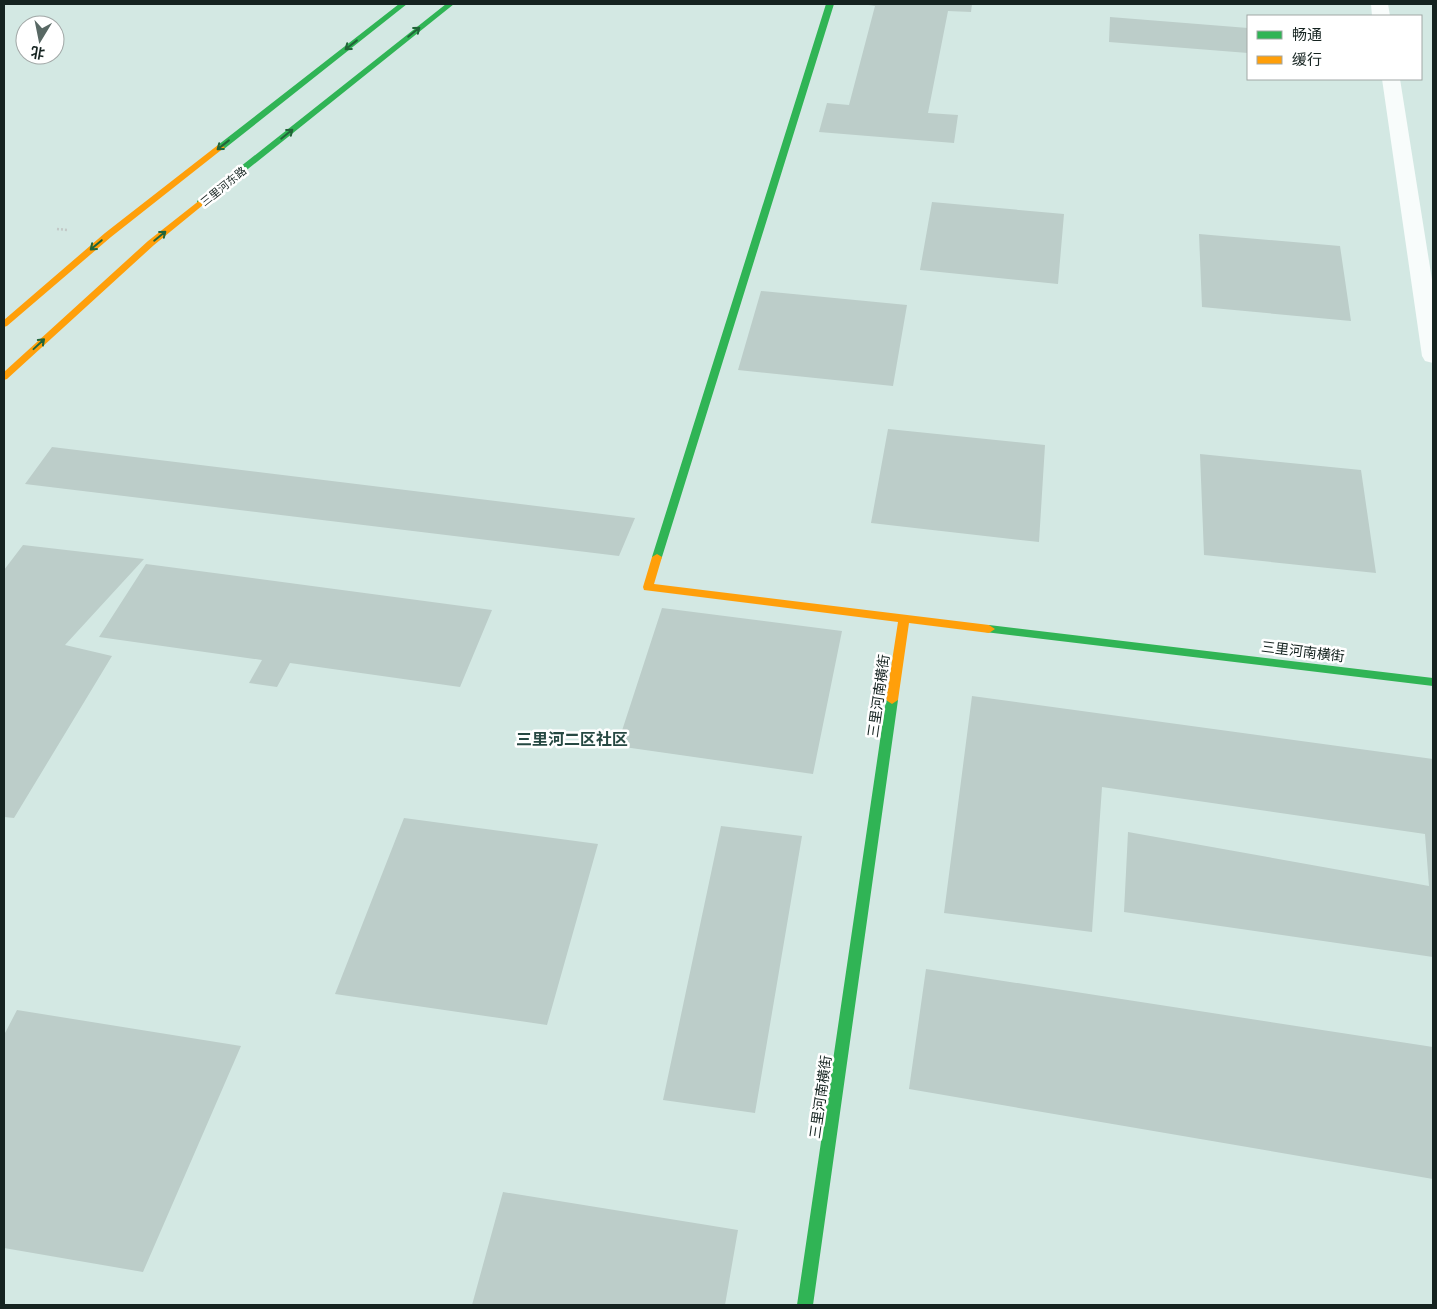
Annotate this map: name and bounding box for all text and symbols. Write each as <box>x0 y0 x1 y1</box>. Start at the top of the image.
north arrow <box>15 15 65 65</box>
legend <box>1247 15 1422 80</box>
text: 畅通 <box>1292 24 1322 44</box>
one-way arrow <box>407 27 420 38</box>
one-way arrow <box>345 39 358 50</box>
text: 北 <box>29 43 46 64</box>
text: 缓行 <box>1292 49 1322 69</box>
one-way arrow <box>280 129 293 140</box>
one-way arrow <box>217 139 230 150</box>
street label: 三里河东路 <box>197 163 249 209</box>
one-way arrow <box>154 230 167 241</box>
one-way arrow <box>89 240 102 251</box>
one-way arrow <box>33 338 46 350</box>
street label: 三里河南横街 <box>1260 636 1346 666</box>
street label: 三里河南横街 <box>863 653 893 739</box>
district label: 三里河二区社区 <box>516 728 628 750</box>
street label: 三里河南横街 <box>805 1054 835 1140</box>

